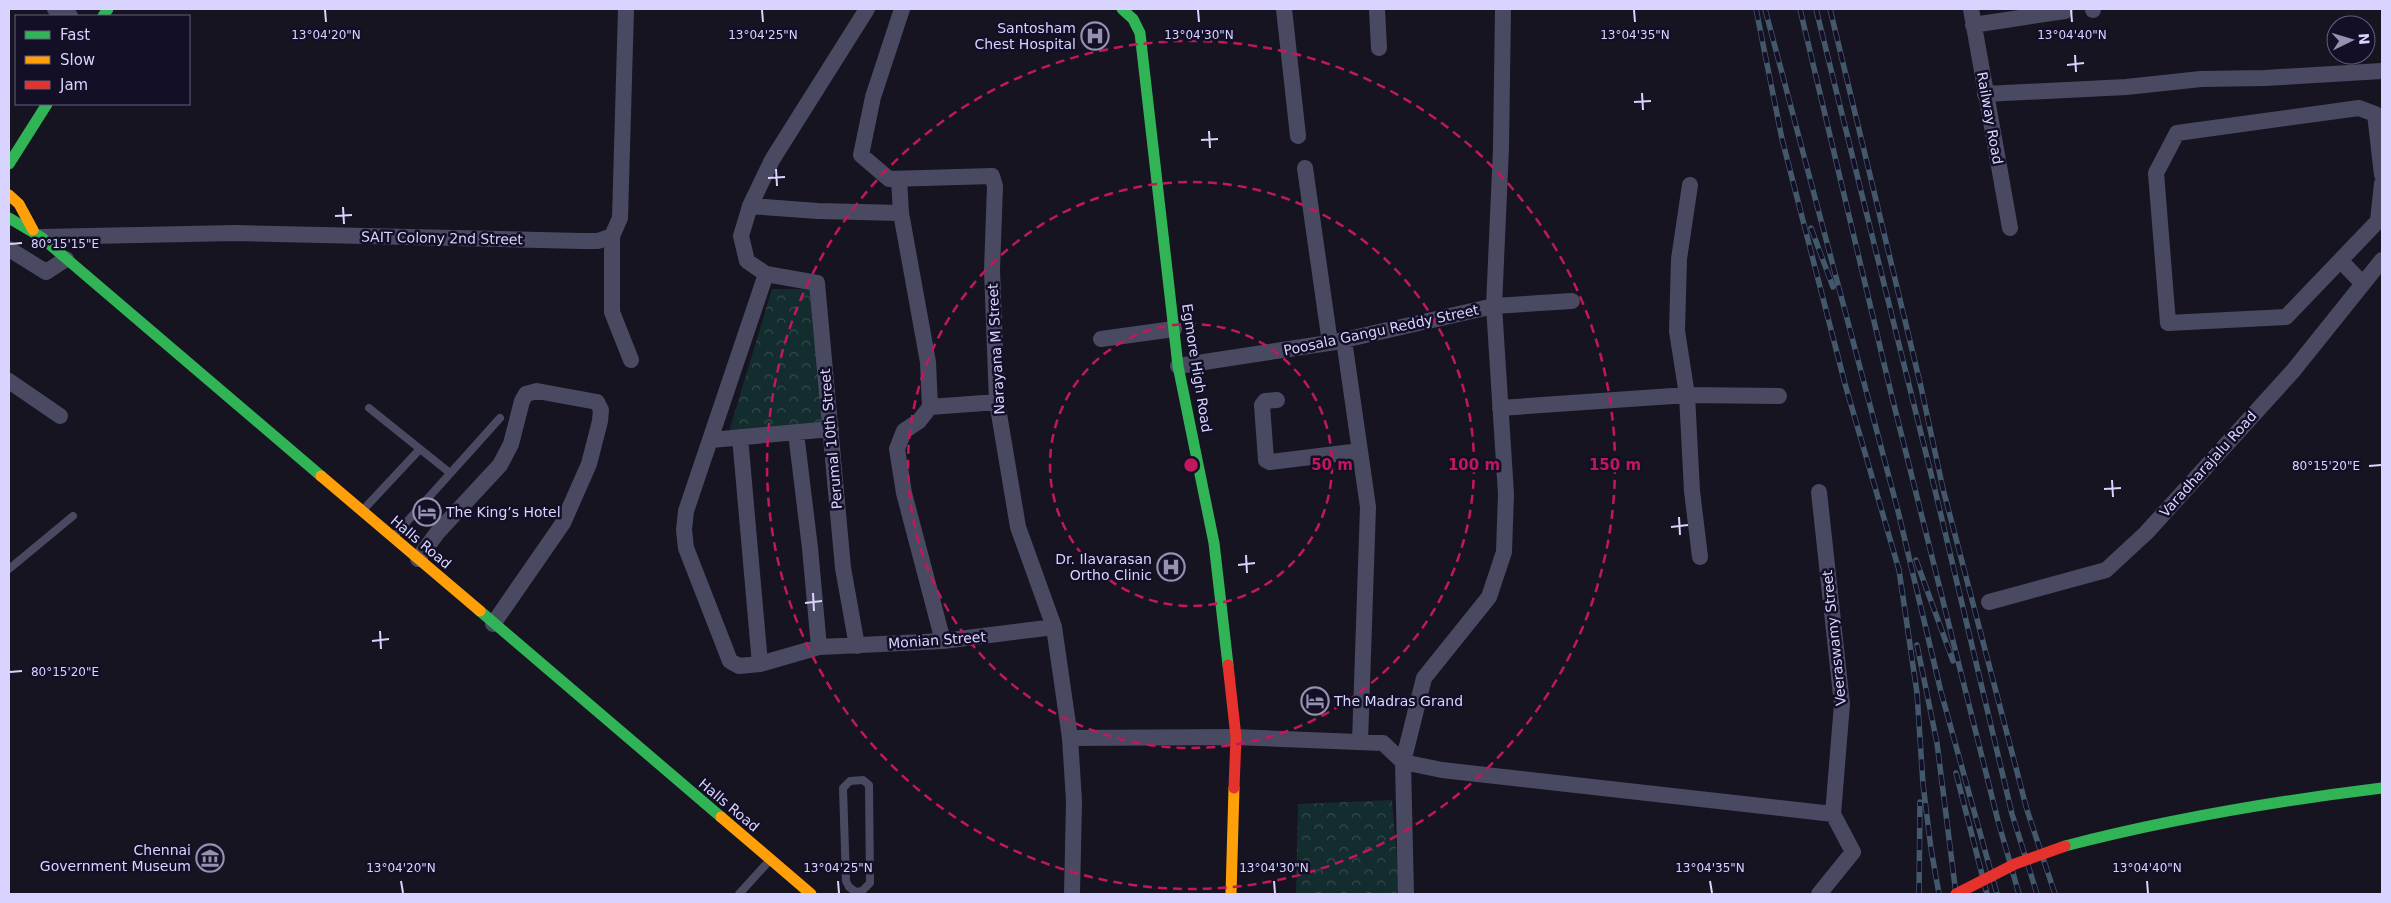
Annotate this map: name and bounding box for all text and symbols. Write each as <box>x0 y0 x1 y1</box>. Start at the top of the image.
legend <box>15 15 190 105</box>
north arrow <box>2326 15 2376 65</box>
place label: Santosham Chest Hospital <box>974 20 1076 52</box>
hospital icon: Santosham Chest Hospital <box>1080 21 1110 51</box>
text: Fast <box>60 26 90 44</box>
text: 13°04'20"N <box>291 28 361 42</box>
text: 13°04'25"N <box>728 28 798 42</box>
text: 13°04'30"N <box>1164 28 1234 42</box>
text: 13°04'35"N <box>1600 28 1670 42</box>
text: 13°04'40"N <box>2037 28 2107 42</box>
text: N <box>2355 32 2372 45</box>
text: Slow <box>60 51 95 69</box>
street label: Railway Road <box>1974 70 2006 166</box>
text: Jam <box>59 76 88 94</box>
street label: SAIT Colony 2nd Street <box>361 229 524 247</box>
text: 80°15'15"E <box>31 237 99 251</box>
street label: Narayana M Street <box>985 283 1007 415</box>
street label: Poosala Gangu Reddy Street <box>1282 301 1481 359</box>
street label: Egmore High Road <box>1179 302 1215 434</box>
street label: Perumal 10th Street <box>817 368 845 510</box>
street label: Varadharajalu Road <box>2156 408 2260 520</box>
centre of rings <box>1182 456 1200 474</box>
text: 50 m <box>1311 456 1353 474</box>
text: 100 m <box>1448 456 1500 474</box>
text: 150 m <box>1589 456 1641 474</box>
text: 80°15'20"E <box>2292 459 2360 473</box>
hotel icon: The King’s Hotel <box>412 497 442 527</box>
place label: The King’s Hotel <box>445 504 561 520</box>
street label: Halls Road <box>388 512 454 572</box>
place label: Dr. Ilavarasan Ortho Clinic <box>1055 551 1152 583</box>
hospital icon: Dr. Ilavarasan Ortho Clinic <box>1156 552 1186 582</box>
street label: Veeraswamy Street <box>1819 569 1849 707</box>
street label: Monian Street <box>888 629 987 651</box>
text: 80°15'20"E <box>31 665 99 679</box>
hotel icon: The Madras Grand <box>1300 686 1330 716</box>
place label: The Madras Grand <box>1333 693 1463 709</box>
street label: Halls Road <box>696 775 762 835</box>
place label: Chennai Government Museum <box>40 842 191 874</box>
museum icon: Chennai Government Museum <box>195 843 225 873</box>
text: 13°04'20"N <box>366 861 436 875</box>
text: 13°04'25"N <box>803 861 873 875</box>
text: 13°04'30"N <box>1239 861 1309 875</box>
text: 13°04'35"N <box>1675 861 1745 875</box>
text: 13°04'40"N <box>2112 861 2182 875</box>

